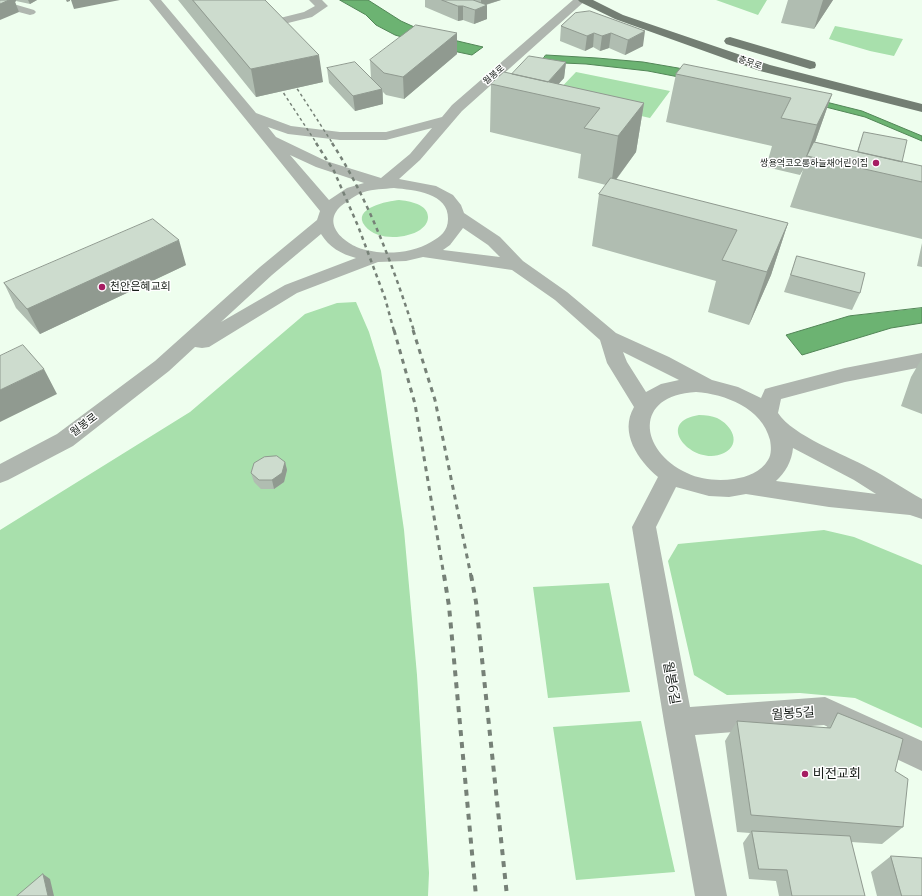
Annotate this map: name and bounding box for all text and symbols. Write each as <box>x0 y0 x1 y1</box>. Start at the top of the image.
street label: 충무로 <box>736 54 764 72</box>
street label: 월봉로 <box>481 63 507 87</box>
place label: 쌍용역코오롱하늘채어린이집 <box>760 158 868 168</box>
marker: 쌍용역코오롱하늘채어린이집 <box>871 158 881 168</box>
place label: 천안은혜교회 <box>110 280 171 294</box>
marker: 천안은혜교회 <box>97 282 107 292</box>
street label: 월봉로 <box>68 411 100 439</box>
street label: 월봉6길 <box>660 660 682 706</box>
street label: 월봉5길 <box>771 705 815 723</box>
place label: 비전교회 <box>813 766 861 782</box>
marker: 비전교회 <box>800 769 810 779</box>

